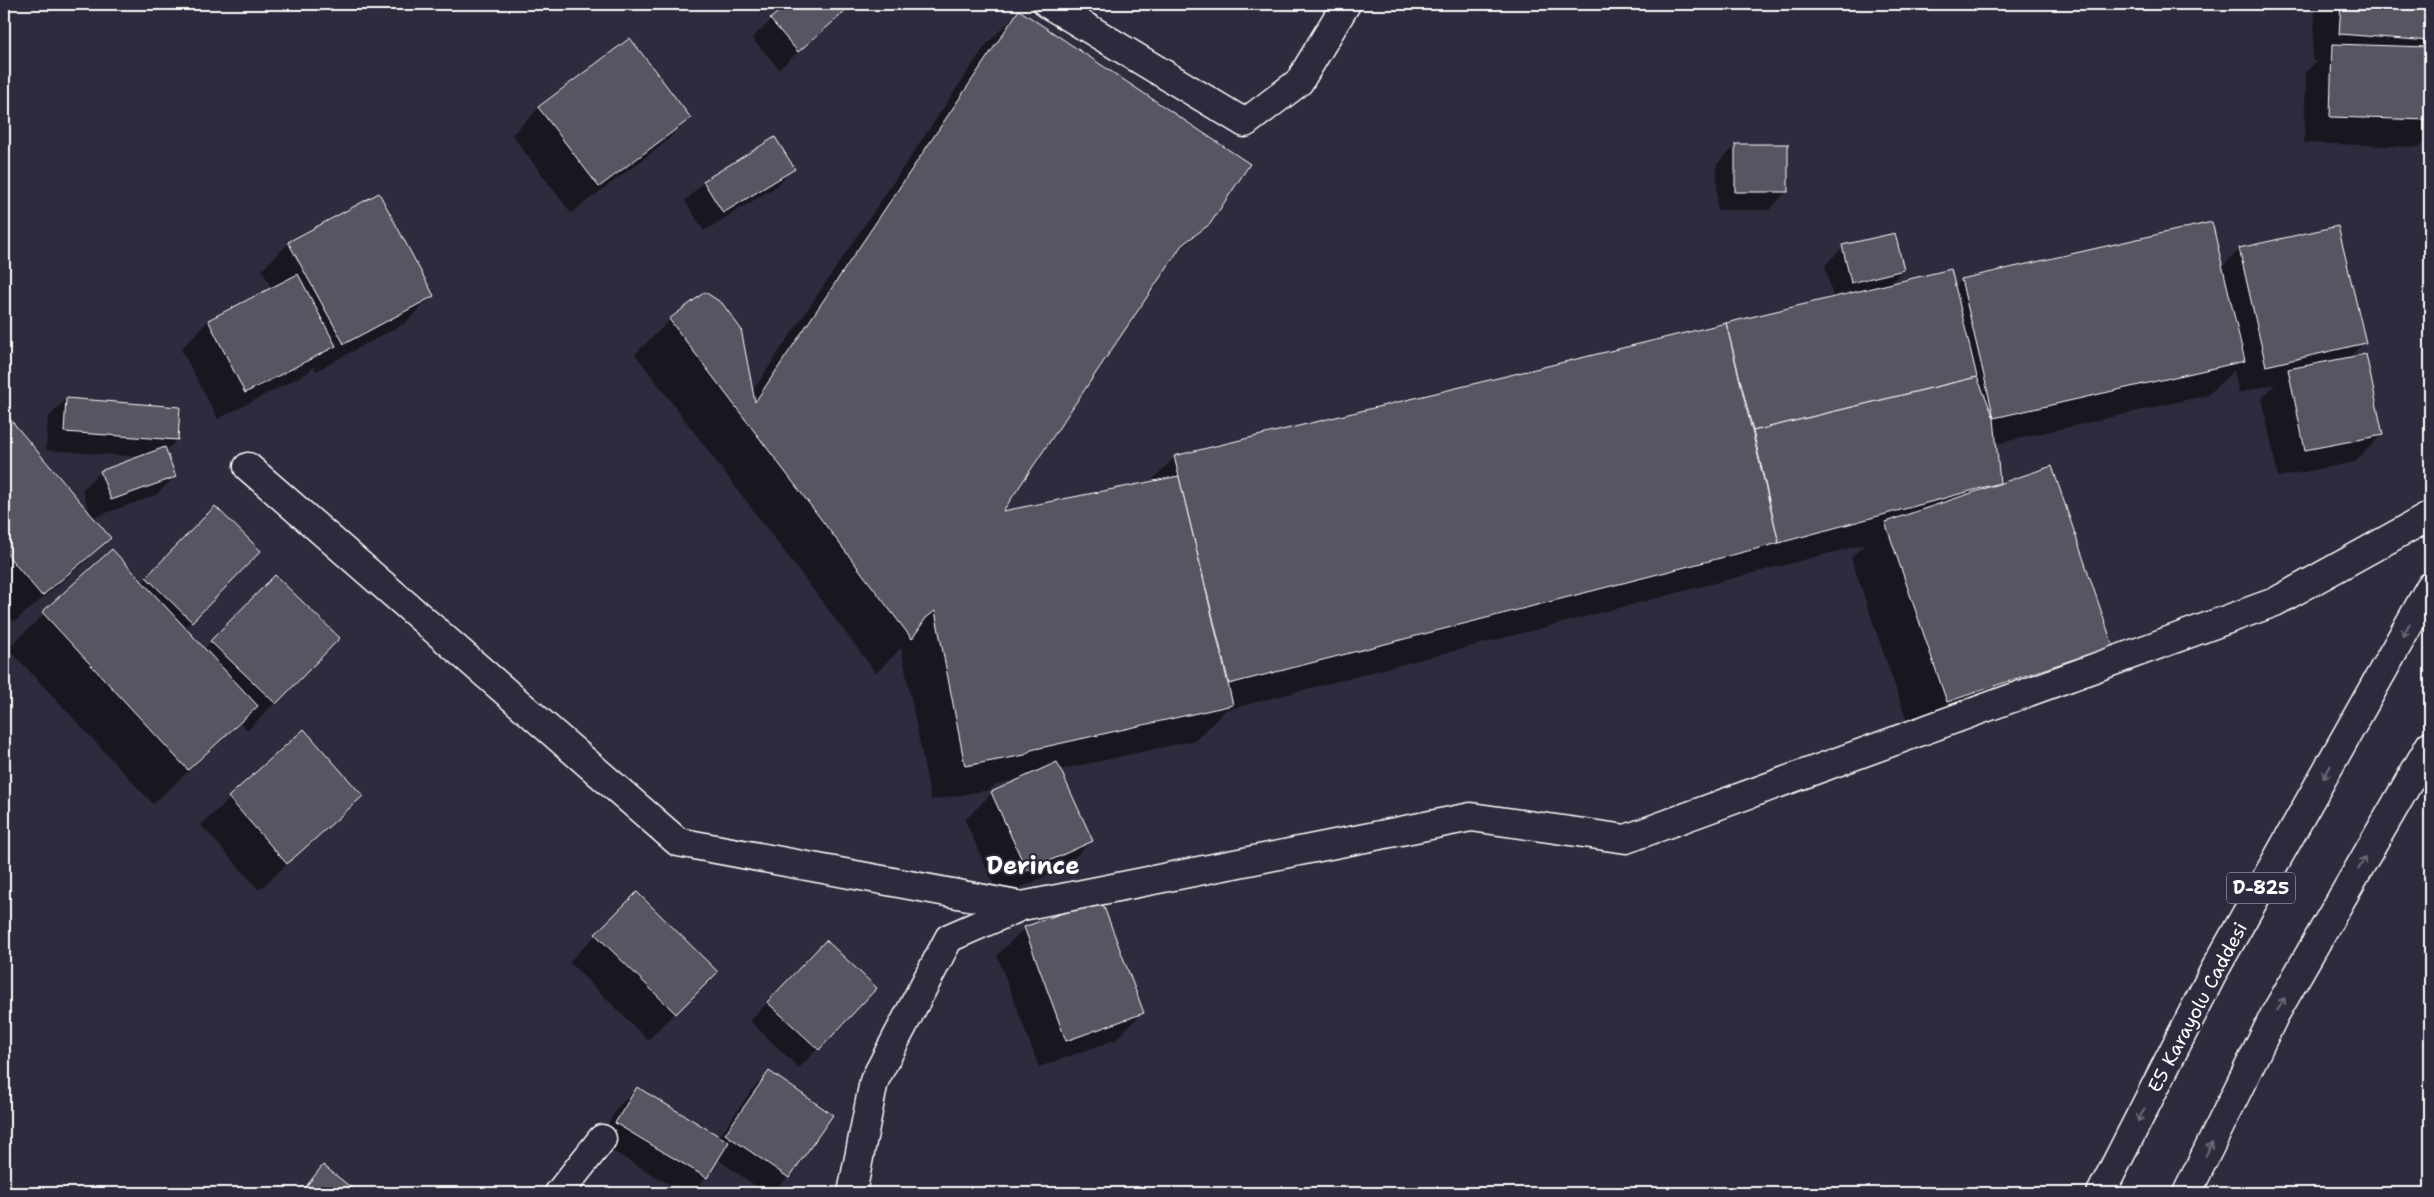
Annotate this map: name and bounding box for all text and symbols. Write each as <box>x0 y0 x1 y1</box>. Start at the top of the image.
one-way arrow <box>2401 622 2411 637</box>
one-way arrow <box>2321 764 2331 778</box>
district label: Derince <box>986 850 1080 882</box>
one-way arrow <box>2358 857 2368 871</box>
road number: D-825 <box>2227 872 2295 904</box>
street label: E5 Karayolu Caddesi <box>2142 918 2253 1097</box>
one-way arrow <box>2277 997 2286 1012</box>
one-way arrow <box>2136 1107 2146 1122</box>
one-way arrow <box>2204 1142 2214 1157</box>

